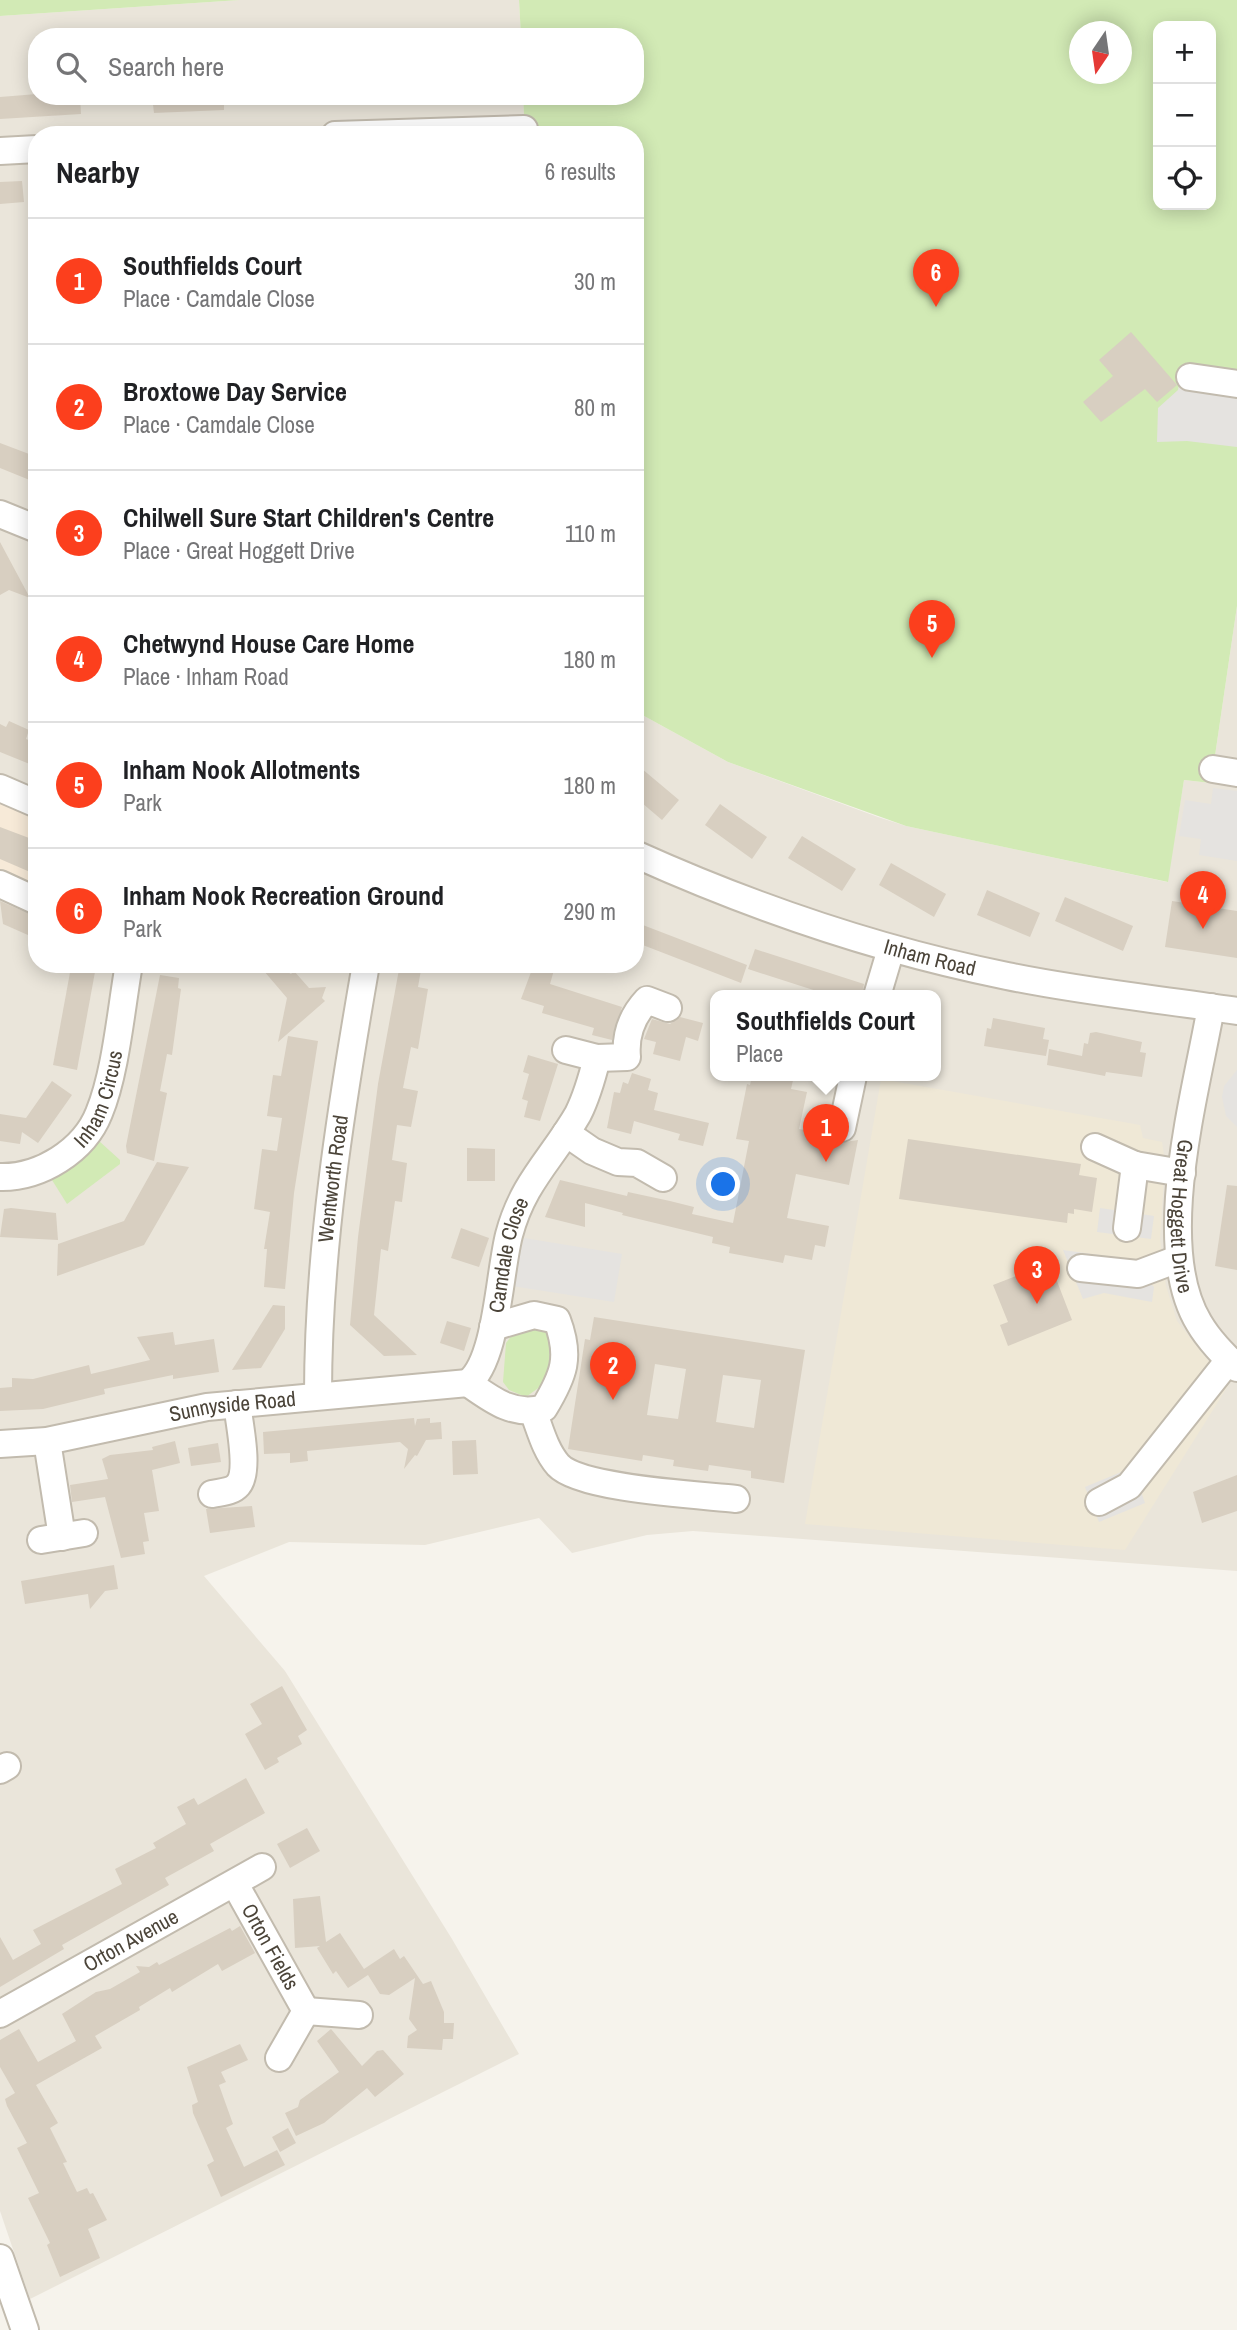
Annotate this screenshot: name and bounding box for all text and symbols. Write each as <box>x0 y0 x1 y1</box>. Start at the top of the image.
north arrow <box>1069 21 1132 84</box>
map controls <box>1153 21 1216 210</box>
button: + <box>1153 21 1216 84</box>
search box <box>28 28 644 105</box>
icon: search <box>52 48 90 86</box>
text: Search here <box>108 49 224 84</box>
button: − <box>1153 84 1216 147</box>
button: locate <box>1153 147 1216 210</box>
text: Nearby <box>56 152 139 192</box>
text: 6 results <box>545 156 616 187</box>
text: Southfields Court <box>123 248 302 283</box>
pin: 6 <box>913 249 959 307</box>
text: 1 <box>74 266 84 297</box>
text: 30 m <box>574 266 616 297</box>
text: Place · Camdale Close <box>123 283 315 314</box>
text: Broxtowe Day Service <box>123 374 347 409</box>
text: 2 <box>74 392 84 423</box>
text: 80 m <box>574 392 616 423</box>
text: Place · Camdale Close <box>123 409 315 440</box>
text: Chilwell Sure Start Children's Centre <box>123 500 494 535</box>
text: 3 <box>74 518 84 549</box>
text: 110 m <box>565 518 616 549</box>
text: Place · Great Hoggett Drive <box>123 535 355 566</box>
pin: 5 <box>909 600 955 658</box>
text: Chetwynd House Care Home <box>123 626 414 661</box>
text: 4 <box>74 644 84 675</box>
text: 180 m <box>564 644 616 675</box>
text: Place · Inham Road <box>123 661 289 692</box>
text: Inham Nook Allotments <box>123 752 360 787</box>
text: 5 <box>74 770 84 801</box>
text: 180 m <box>564 770 616 801</box>
text: Park <box>123 787 162 818</box>
pin: 4 <box>1180 871 1226 929</box>
text: Inham Nook Recreation Ground <box>123 878 444 913</box>
text: 6 <box>74 896 84 927</box>
text: 290 m <box>564 896 616 927</box>
text: Park <box>123 913 162 944</box>
street label: Inham Road <box>881 932 979 983</box>
popup <box>710 990 941 1081</box>
text: Southfields Court <box>736 1003 915 1038</box>
text: Place <box>736 1038 783 1069</box>
street label: Inham Circus <box>67 1048 129 1154</box>
pin: 1 <box>803 1104 849 1162</box>
street label: Wentworth Road <box>311 1113 355 1244</box>
street label: Great Hoggett Drive <box>1164 1137 1201 1296</box>
your location <box>706 1167 740 1201</box>
street label: Camdale Close <box>481 1192 535 1315</box>
pin: 3 <box>1014 1246 1060 1304</box>
pin: 2 <box>590 1342 636 1400</box>
street label: Sunnyside Road <box>166 1384 297 1429</box>
street label: Orton Fields <box>235 1898 306 1995</box>
street label: Orton Avenue <box>78 1902 183 1979</box>

